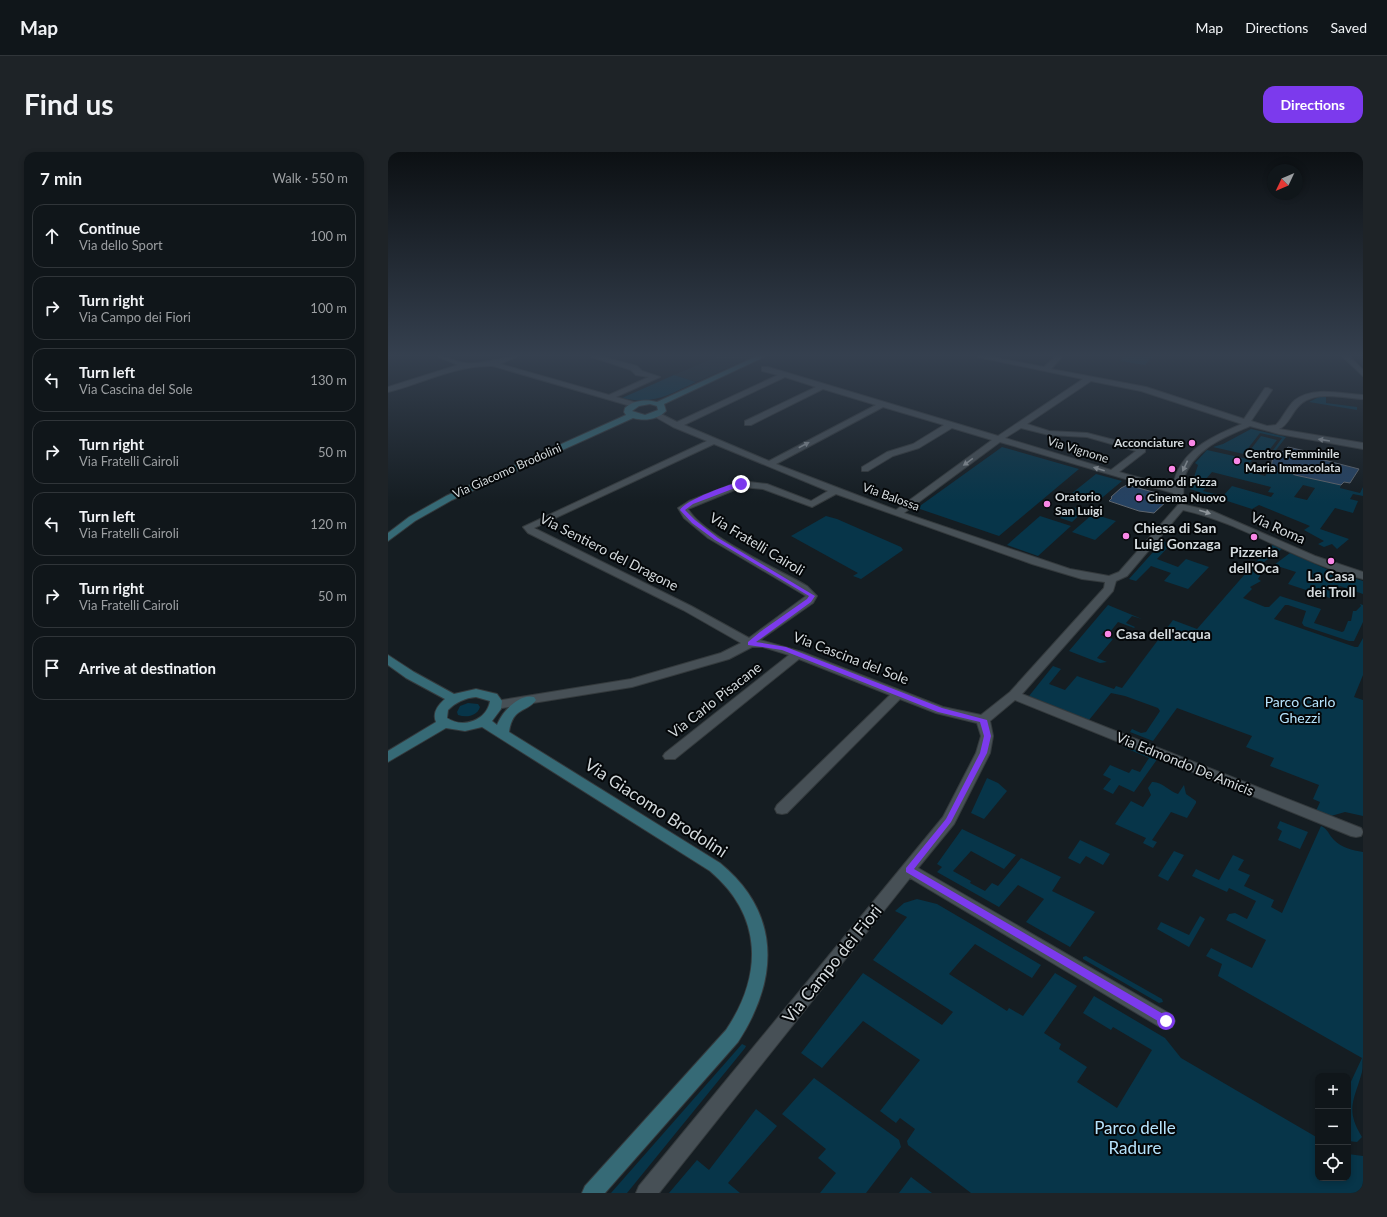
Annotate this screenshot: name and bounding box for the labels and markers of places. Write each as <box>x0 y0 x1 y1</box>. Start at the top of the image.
place label: Acconciature <box>1113 435 1185 450</box>
marker: Acconciature <box>1187 438 1197 448</box>
place label: Centro Femminile Maria Immacolata <box>1245 446 1341 475</box>
marker: Centro Femminile Maria Immacolata <box>1232 456 1242 466</box>
marker: Profumo di Pizza <box>1167 464 1177 474</box>
place label: Profumo di Pizza <box>1127 474 1217 489</box>
place label: Oratorio San Luigi <box>1055 489 1102 518</box>
place label: Cinema Nuovo <box>1147 490 1226 505</box>
marker: Cinema Nuovo <box>1134 493 1144 503</box>
marker: Oratorio San Luigi <box>1042 499 1052 509</box>
place label: Chiesa di San Luigi Gonzaga <box>1134 519 1221 552</box>
marker: Chiesa di San Luigi Gonzaga <box>1121 531 1131 541</box>
marker: Pizzeria dell'Oca <box>1249 532 1259 542</box>
place label: Pizzeria dell'Oca <box>1229 543 1279 576</box>
marker: La Casa dei Troll <box>1326 556 1336 566</box>
place label: La Casa dei Troll <box>1307 567 1355 600</box>
place label: Casa dell'acqua <box>1116 625 1211 642</box>
marker: Casa dell'acqua <box>1103 629 1113 639</box>

